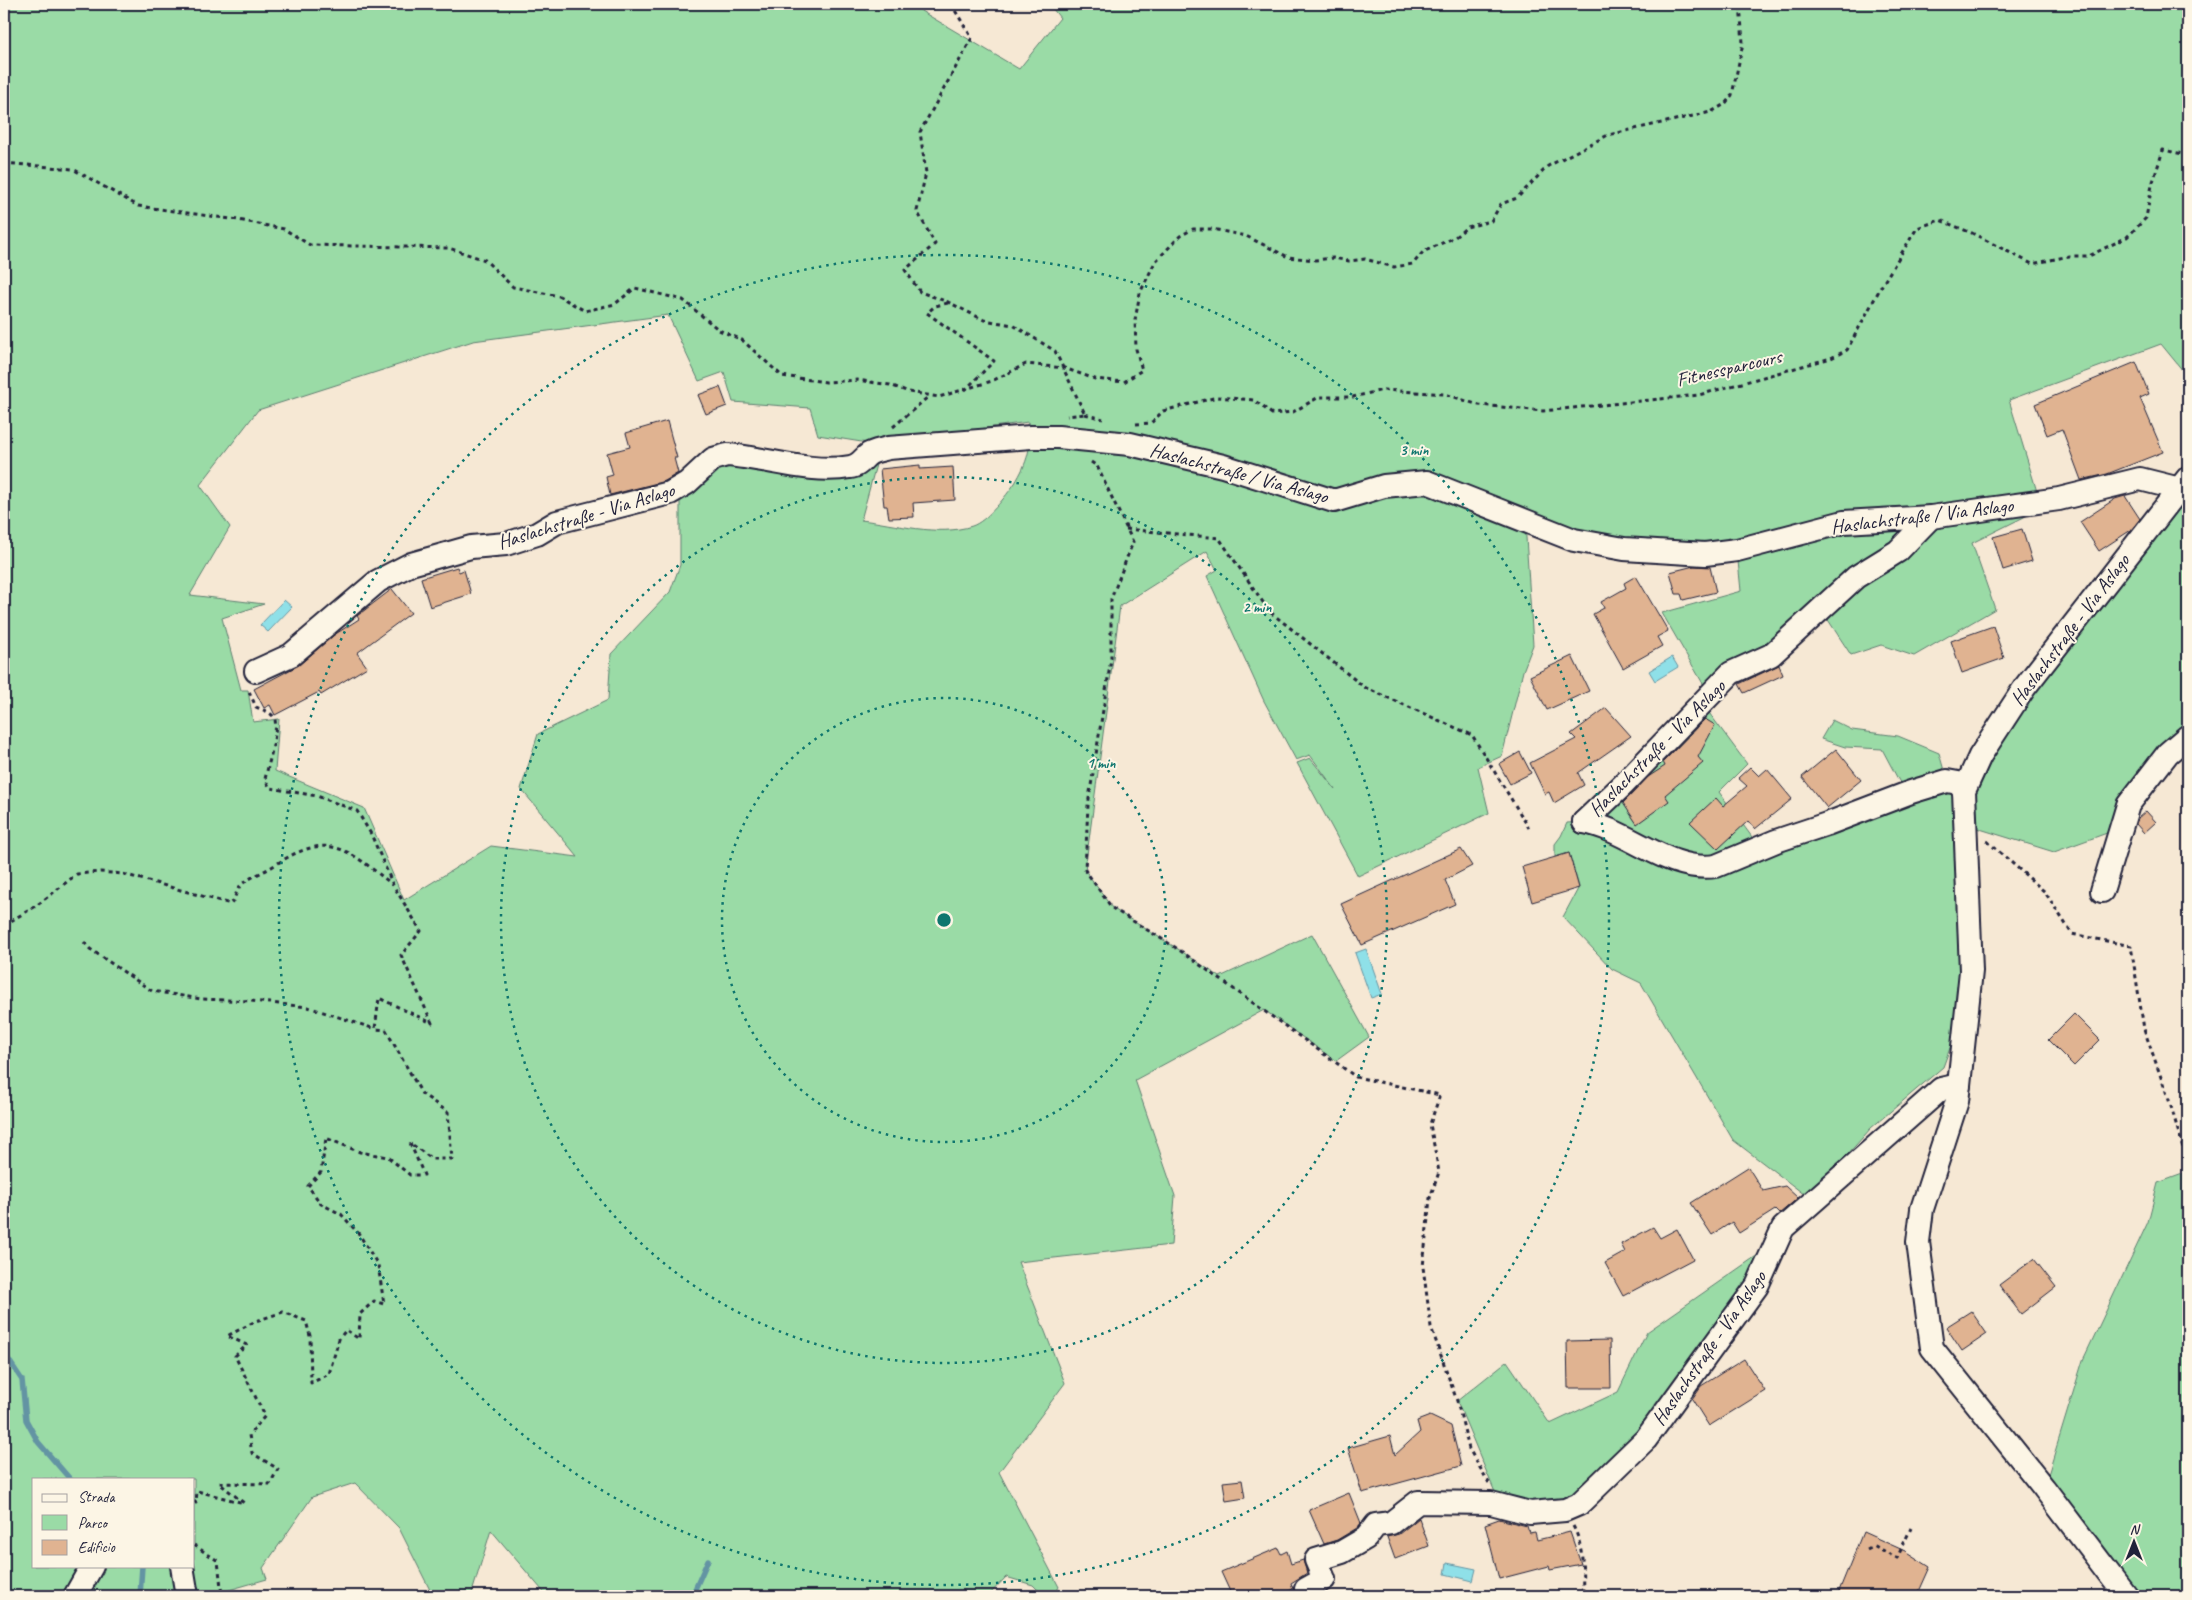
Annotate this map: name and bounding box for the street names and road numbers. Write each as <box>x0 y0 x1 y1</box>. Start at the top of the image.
street label: Fitnessparcours <box>1674 343 1786 392</box>
street label: Haslachstraße / Via Aslago <box>1147 437 1332 509</box>
street label: Haslachstraße - Via Aslago <box>495 477 678 555</box>
street label: Haslachstraße / Via Aslago <box>1829 492 2015 540</box>
street label: Haslachstraße - Via Aslago <box>2005 549 2136 711</box>
street label: Haslachstraße - Via Aslago <box>1583 674 1731 822</box>
street label: Haslachstraße - Via Aslago <box>1646 1265 1772 1430</box>

